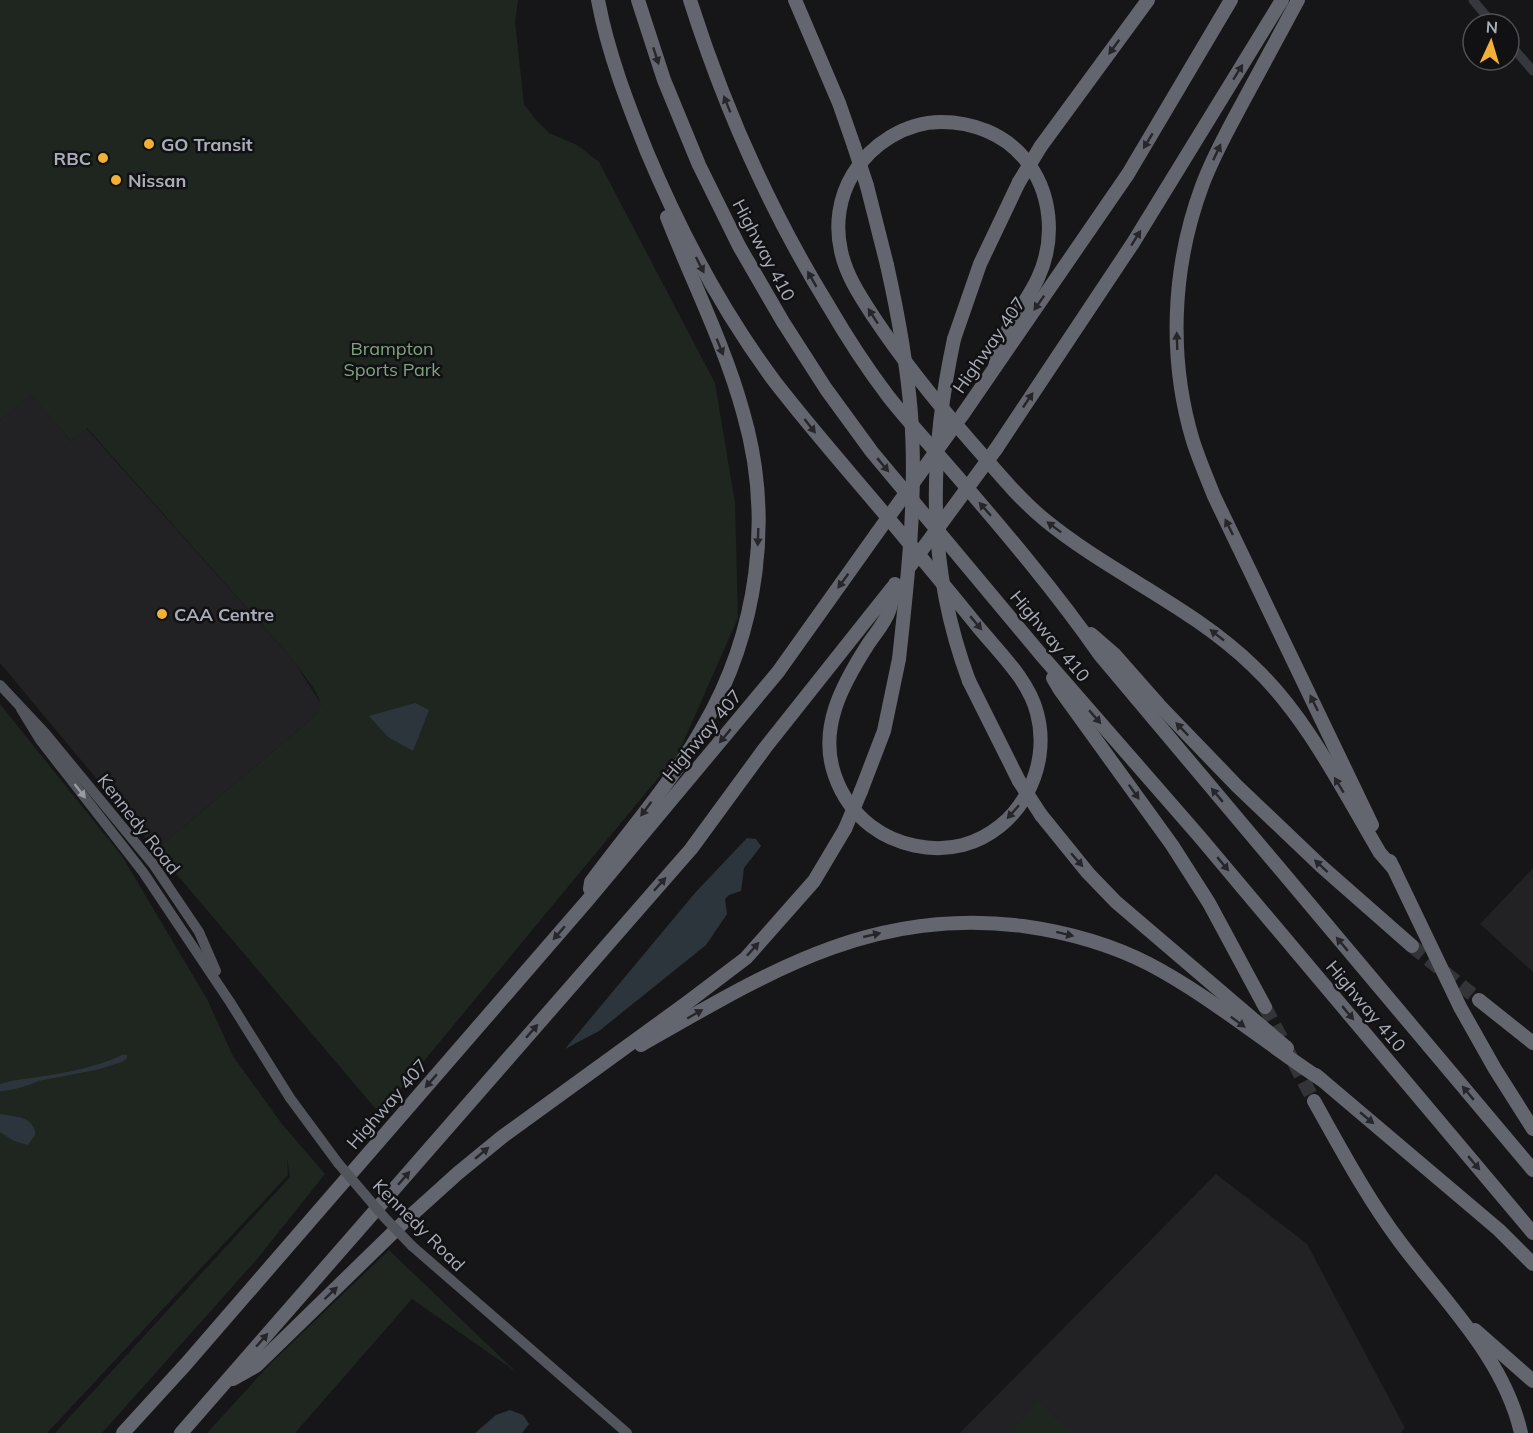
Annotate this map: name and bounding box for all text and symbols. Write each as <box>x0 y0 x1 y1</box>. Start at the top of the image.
north arrow <box>1461 12 1521 72</box>
text: N <box>1485 17 1499 37</box>
one-way arrow <box>1108 39 1120 55</box>
one-way arrow <box>652 47 661 65</box>
one-way arrow <box>1233 64 1244 80</box>
one-way arrow <box>722 95 731 113</box>
place label: GO Transit <box>161 133 253 156</box>
one-way arrow <box>1143 133 1153 150</box>
marker: GO Transit <box>142 137 156 151</box>
one-way arrow <box>1212 144 1221 161</box>
place label: RBC <box>54 147 91 170</box>
marker: RBC <box>96 151 110 165</box>
place label: Nissan <box>128 169 186 192</box>
marker: Nissan <box>109 173 123 187</box>
street label: Highway 410 <box>728 195 800 305</box>
one-way arrow <box>1130 230 1141 246</box>
one-way arrow <box>695 257 705 274</box>
one-way arrow <box>807 270 817 287</box>
street label: Highway 407 <box>947 292 1031 398</box>
one-way arrow <box>1034 294 1045 311</box>
one-way arrow <box>868 308 879 324</box>
one-way arrow <box>1172 332 1182 351</box>
park label: Brampton Sports Park <box>343 337 441 381</box>
one-way arrow <box>715 339 725 357</box>
one-way arrow <box>1022 393 1034 409</box>
one-way arrow <box>803 418 816 434</box>
one-way arrow <box>876 457 888 472</box>
one-way arrow <box>979 502 992 517</box>
one-way arrow <box>1225 519 1234 536</box>
one-way arrow <box>1047 521 1063 533</box>
one-way arrow <box>753 527 763 546</box>
one-way arrow <box>837 572 849 588</box>
street label: Highway 410 <box>1005 586 1095 686</box>
place label: CAA Centre <box>174 603 274 626</box>
marker: CAA Centre <box>155 607 169 621</box>
one-way arrow <box>969 615 982 630</box>
one-way arrow <box>1209 628 1225 641</box>
street label: Highway 407 <box>657 685 747 785</box>
one-way arrow <box>1309 694 1318 711</box>
one-way arrow <box>1088 709 1101 724</box>
one-way arrow <box>1175 721 1189 736</box>
one-way arrow <box>718 728 731 744</box>
street label: Kennedy Road <box>93 769 185 879</box>
one-way arrow <box>1334 776 1344 793</box>
one-way arrow <box>73 783 86 799</box>
one-way arrow <box>1128 784 1139 800</box>
one-way arrow <box>1211 788 1224 803</box>
one-way arrow <box>640 800 652 816</box>
one-way arrow <box>1007 804 1020 819</box>
one-way arrow <box>1070 852 1083 867</box>
one-way arrow <box>1216 856 1229 871</box>
one-way arrow <box>1313 859 1328 873</box>
one-way arrow <box>653 877 666 892</box>
one-way arrow <box>553 925 566 940</box>
one-way arrow <box>863 929 882 939</box>
one-way arrow <box>1056 929 1075 939</box>
one-way arrow <box>1336 936 1349 952</box>
one-way arrow <box>746 942 760 957</box>
street label: Highway 410 <box>1321 956 1411 1056</box>
one-way arrow <box>1342 1005 1355 1021</box>
one-way arrow <box>687 1009 704 1019</box>
one-way arrow <box>1230 1015 1245 1027</box>
one-way arrow <box>525 1023 539 1038</box>
street label: Highway 407 <box>342 1054 432 1154</box>
one-way arrow <box>425 1073 438 1088</box>
one-way arrow <box>1462 1086 1475 1101</box>
one-way arrow <box>1359 1111 1374 1124</box>
one-way arrow <box>475 1147 490 1160</box>
one-way arrow <box>1467 1155 1480 1171</box>
one-way arrow <box>398 1170 411 1186</box>
street label: Kennedy Road <box>368 1174 470 1276</box>
one-way arrow <box>324 1286 338 1300</box>
one-way arrow <box>255 1333 268 1348</box>

